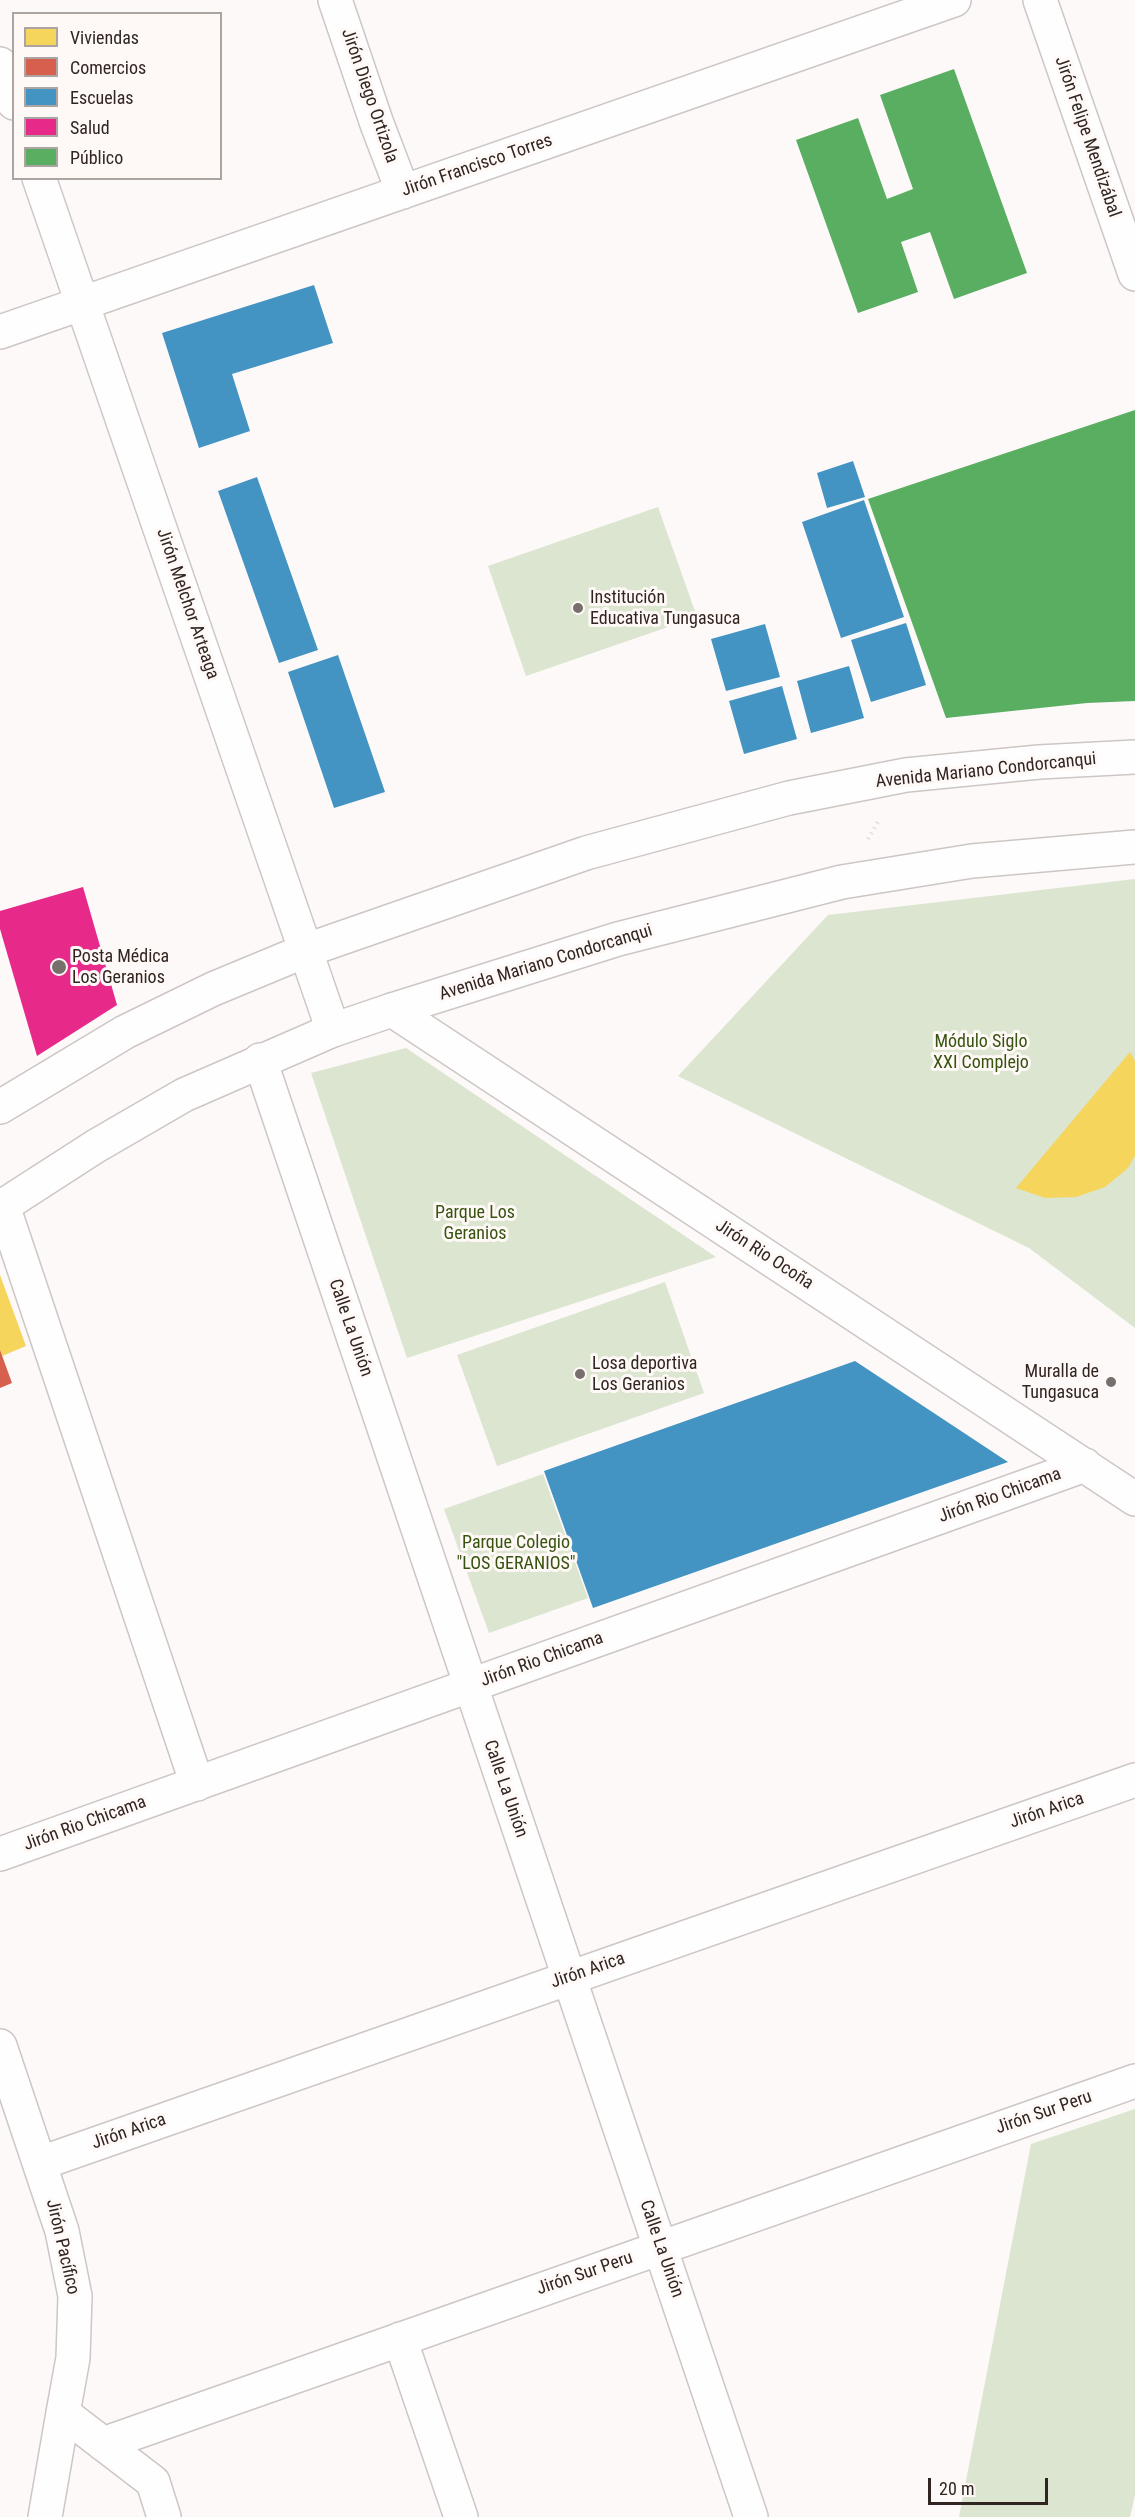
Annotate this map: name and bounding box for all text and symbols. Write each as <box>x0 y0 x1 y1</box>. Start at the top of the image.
legend <box>12 12 222 180</box>
street label: Jirón Diego Ortizola <box>336 26 402 166</box>
text: Viviendas <box>70 27 139 48</box>
street label: Jirón Felipe Mendizábal <box>1049 54 1125 220</box>
text: Comercios <box>70 57 146 78</box>
text: Escuelas <box>70 87 134 108</box>
text: Salud <box>70 117 110 138</box>
street label: Jirón Francisco Torres <box>399 130 555 202</box>
text: Público <box>70 147 123 168</box>
street label: Jirón Melchor Arteaga <box>151 526 223 682</box>
place label: Institución Educativa Tungasuca <box>590 587 740 630</box>
marker: Institución Educativa Tungasuca <box>571 601 585 615</box>
street label: Avenida Mariano Condorcanqui <box>875 749 1097 793</box>
street label: Avenida Mariano Condorcanqui <box>437 920 655 1006</box>
place label: Posta Médica Los Geranios <box>72 946 169 988</box>
marker: Posta Médica Los Geranios <box>50 958 68 976</box>
park label: Módulo Siglo XXI Complejo <box>933 1031 1029 1074</box>
park label: Parque Los Geranios <box>435 1202 515 1244</box>
street label: Jirón Rio Ocoña <box>711 1215 817 1295</box>
street label: Calle La Unión <box>323 1276 377 1380</box>
place label: Losa deportiva Los Geranios <box>592 1353 697 1396</box>
place label: Muralla de Tungasuca <box>1022 1361 1099 1404</box>
marker: Losa deportiva Los Geranios <box>573 1367 587 1381</box>
marker: Muralla de Tungasuca <box>1104 1375 1118 1389</box>
street label: Jirón Rio Chicama <box>936 1464 1064 1528</box>
park label: Parque Colegio "LOS GERANIOS" <box>456 1532 576 1574</box>
street label: Jirón Rio Chicama <box>478 1628 606 1692</box>
street label: Calle La Unión <box>478 1737 532 1841</box>
street label: Jirón Arica <box>1007 1788 1087 1834</box>
street label: Jirón Rio Chicama <box>21 1792 149 1856</box>
street label: Jirón Arica <box>548 1948 628 1994</box>
street label: Jirón Sur Peru <box>993 2086 1095 2140</box>
street label: Jirón Arica <box>89 2109 169 2155</box>
street label: Jirón Pacífico <box>41 2197 83 2297</box>
street label: Calle La Unión <box>634 2197 688 2301</box>
street label: Jirón Sur Peru <box>534 2247 636 2301</box>
scale bar <box>931 2466 1051 2504</box>
text: 20 m <box>939 2478 974 2499</box>

